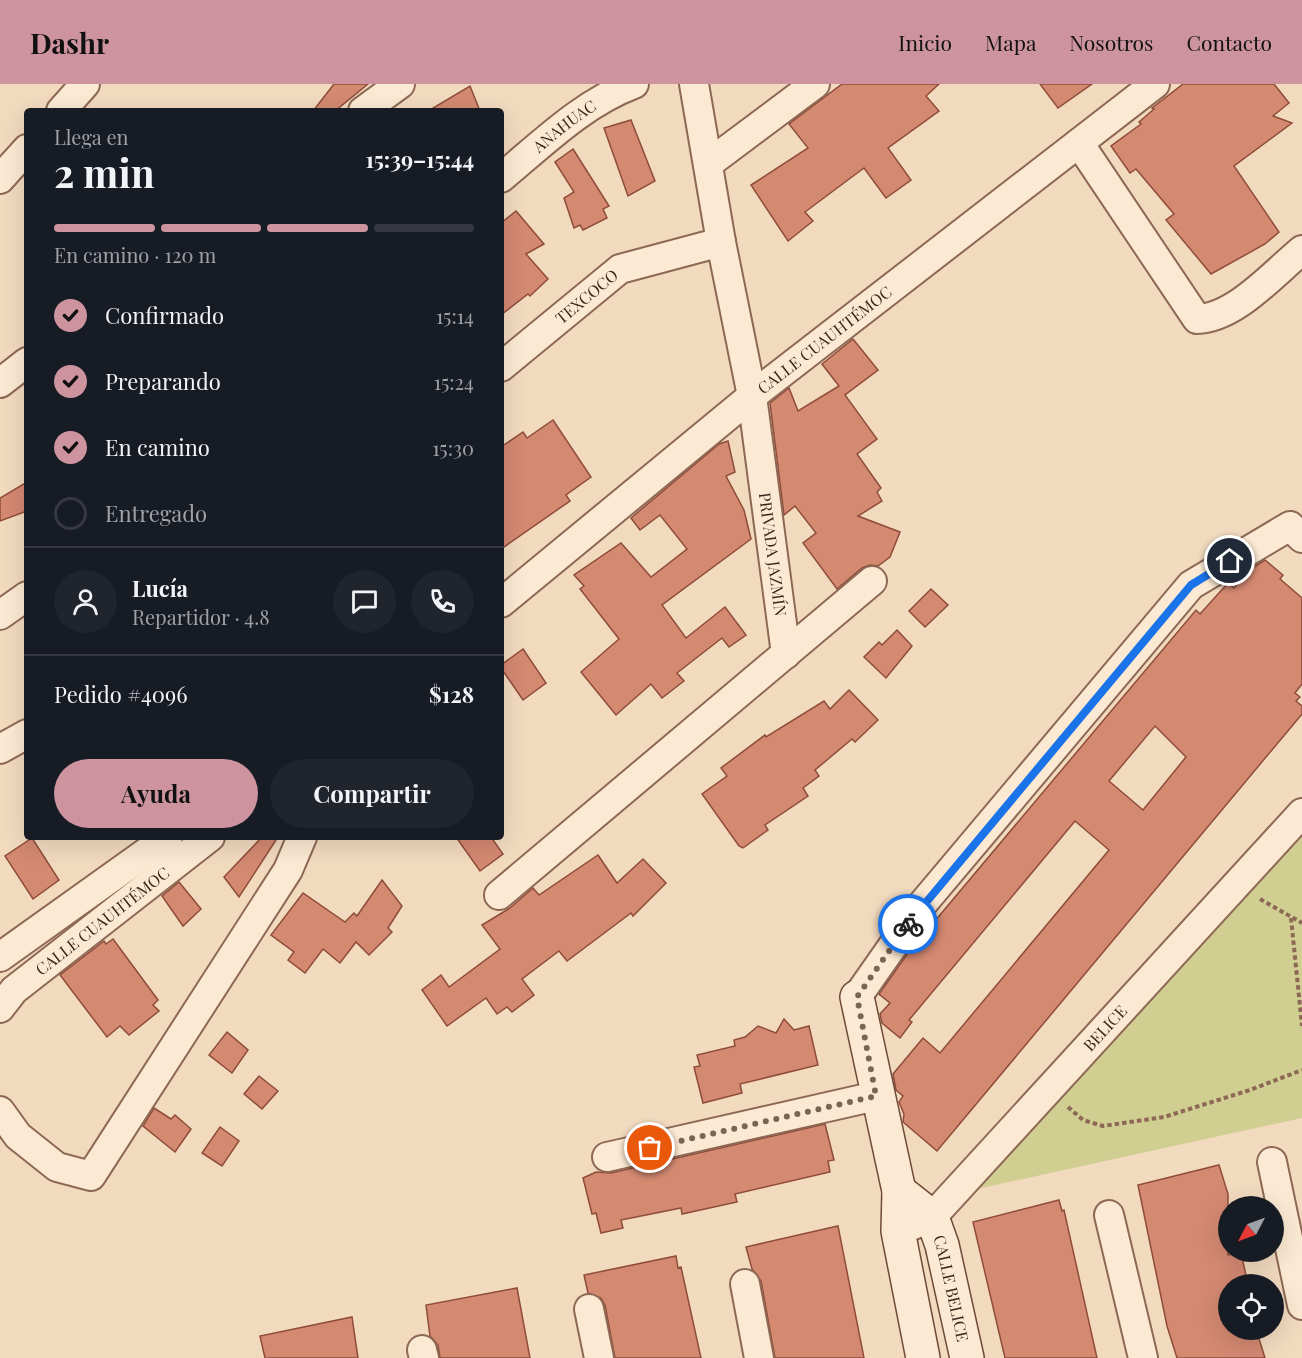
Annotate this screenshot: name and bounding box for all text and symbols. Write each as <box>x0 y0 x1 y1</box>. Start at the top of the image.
text: Dashr <box>30 24 109 61</box>
text: Inicio <box>898 28 952 56</box>
text: Mapa <box>985 28 1036 56</box>
text: Nosotros <box>1069 28 1153 56</box>
text: Contacto <box>1186 28 1272 56</box>
street label: ANAHUAC <box>527 95 600 157</box>
text: Llega en <box>54 123 129 150</box>
text: 15:39–15:44 <box>366 144 474 174</box>
text: 2 min <box>54 146 155 198</box>
text: En camino · 120 m <box>54 241 216 268</box>
street label: TEXCOCO <box>551 264 622 328</box>
street label: CALLE CUAUHTÉMOC <box>753 281 896 398</box>
icon: check <box>54 299 87 332</box>
text: Confirmado <box>105 300 224 330</box>
text: 15:14 <box>436 302 474 329</box>
icon: check <box>54 365 87 398</box>
text: Preparando <box>105 366 221 396</box>
text: 15:24 <box>434 368 474 395</box>
icon: check <box>54 431 87 464</box>
text: En camino <box>105 432 210 462</box>
text: 15:30 <box>432 434 474 461</box>
street label: PRIVADA JAZMÍN <box>755 491 792 617</box>
text: Entregado <box>105 498 207 528</box>
pin <box>1204 535 1255 586</box>
icon: home <box>1213 544 1246 577</box>
button: person <box>54 570 117 633</box>
button: chat <box>333 570 396 633</box>
button: phone <box>411 570 474 633</box>
text: Lucía <box>132 573 188 603</box>
text: Repartidor · 4.8 <box>132 603 270 630</box>
text: Pedido #4096 <box>54 679 188 709</box>
text: $128 <box>429 679 474 709</box>
button: Ayuda <box>54 759 258 828</box>
button: Compartir <box>270 759 474 828</box>
street label: CALLE CUAUHTÉMOC <box>31 862 173 979</box>
courier <box>878 894 938 954</box>
icon: bike <box>892 908 925 941</box>
street label: BELICE <box>1078 1000 1131 1055</box>
pin <box>624 1122 675 1173</box>
icon: bag <box>633 1131 666 1164</box>
north arrow <box>1218 1196 1284 1262</box>
map controls <box>1218 1196 1284 1340</box>
street label: CALLE BELICE <box>929 1232 974 1343</box>
button: locate <box>1218 1274 1284 1340</box>

